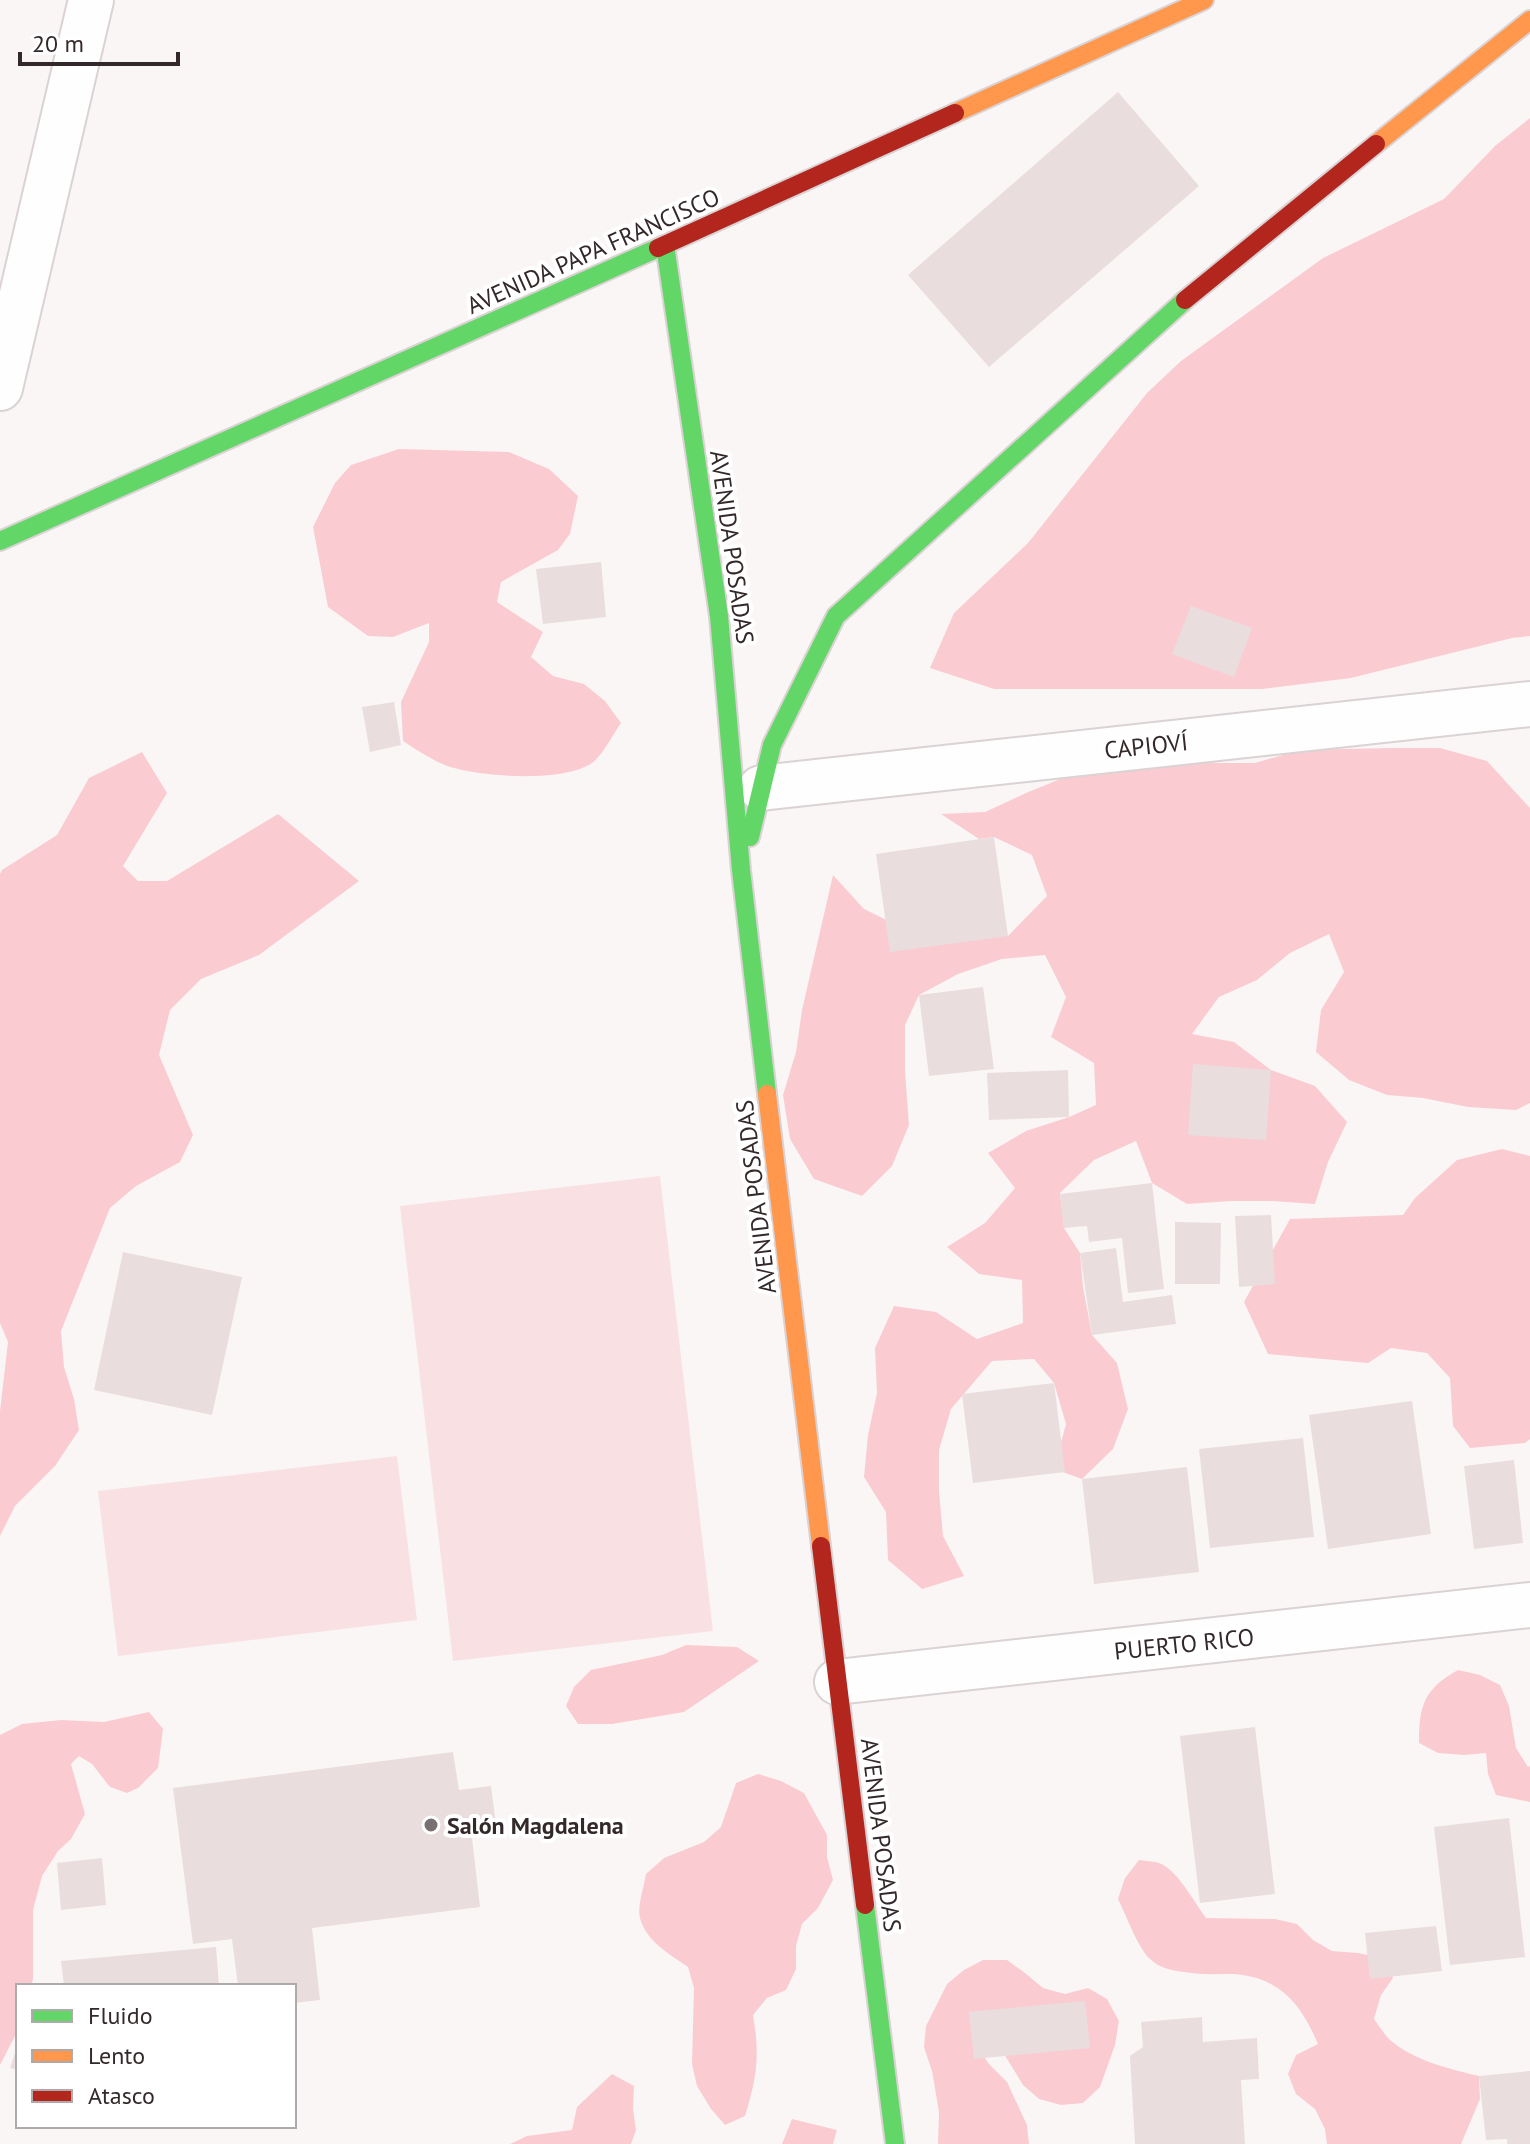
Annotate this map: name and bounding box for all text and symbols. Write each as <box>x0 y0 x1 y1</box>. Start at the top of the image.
scale bar <box>20 16 178 66</box>
text: 20 m <box>32 28 84 59</box>
street label: AVENIDA PAPA FRANCISCO <box>462 181 724 321</box>
street label: AVENIDA POSADAS <box>703 448 761 646</box>
street label: CAPIOVÍ <box>1103 726 1190 766</box>
street label: AVENIDA POSADAS <box>729 1098 783 1296</box>
street label: PUERTO RICO <box>1113 1621 1255 1667</box>
street label: AVENIDA POSADAS <box>854 1736 908 1934</box>
place label: Salón Magdalena <box>447 1810 624 1841</box>
marker: Salón Magdalena <box>422 1816 440 1834</box>
legend <box>16 1984 296 2128</box>
text: Fluido <box>88 2000 153 2031</box>
text: Lento <box>88 2040 145 2071</box>
text: Atasco <box>88 2080 155 2111</box>

